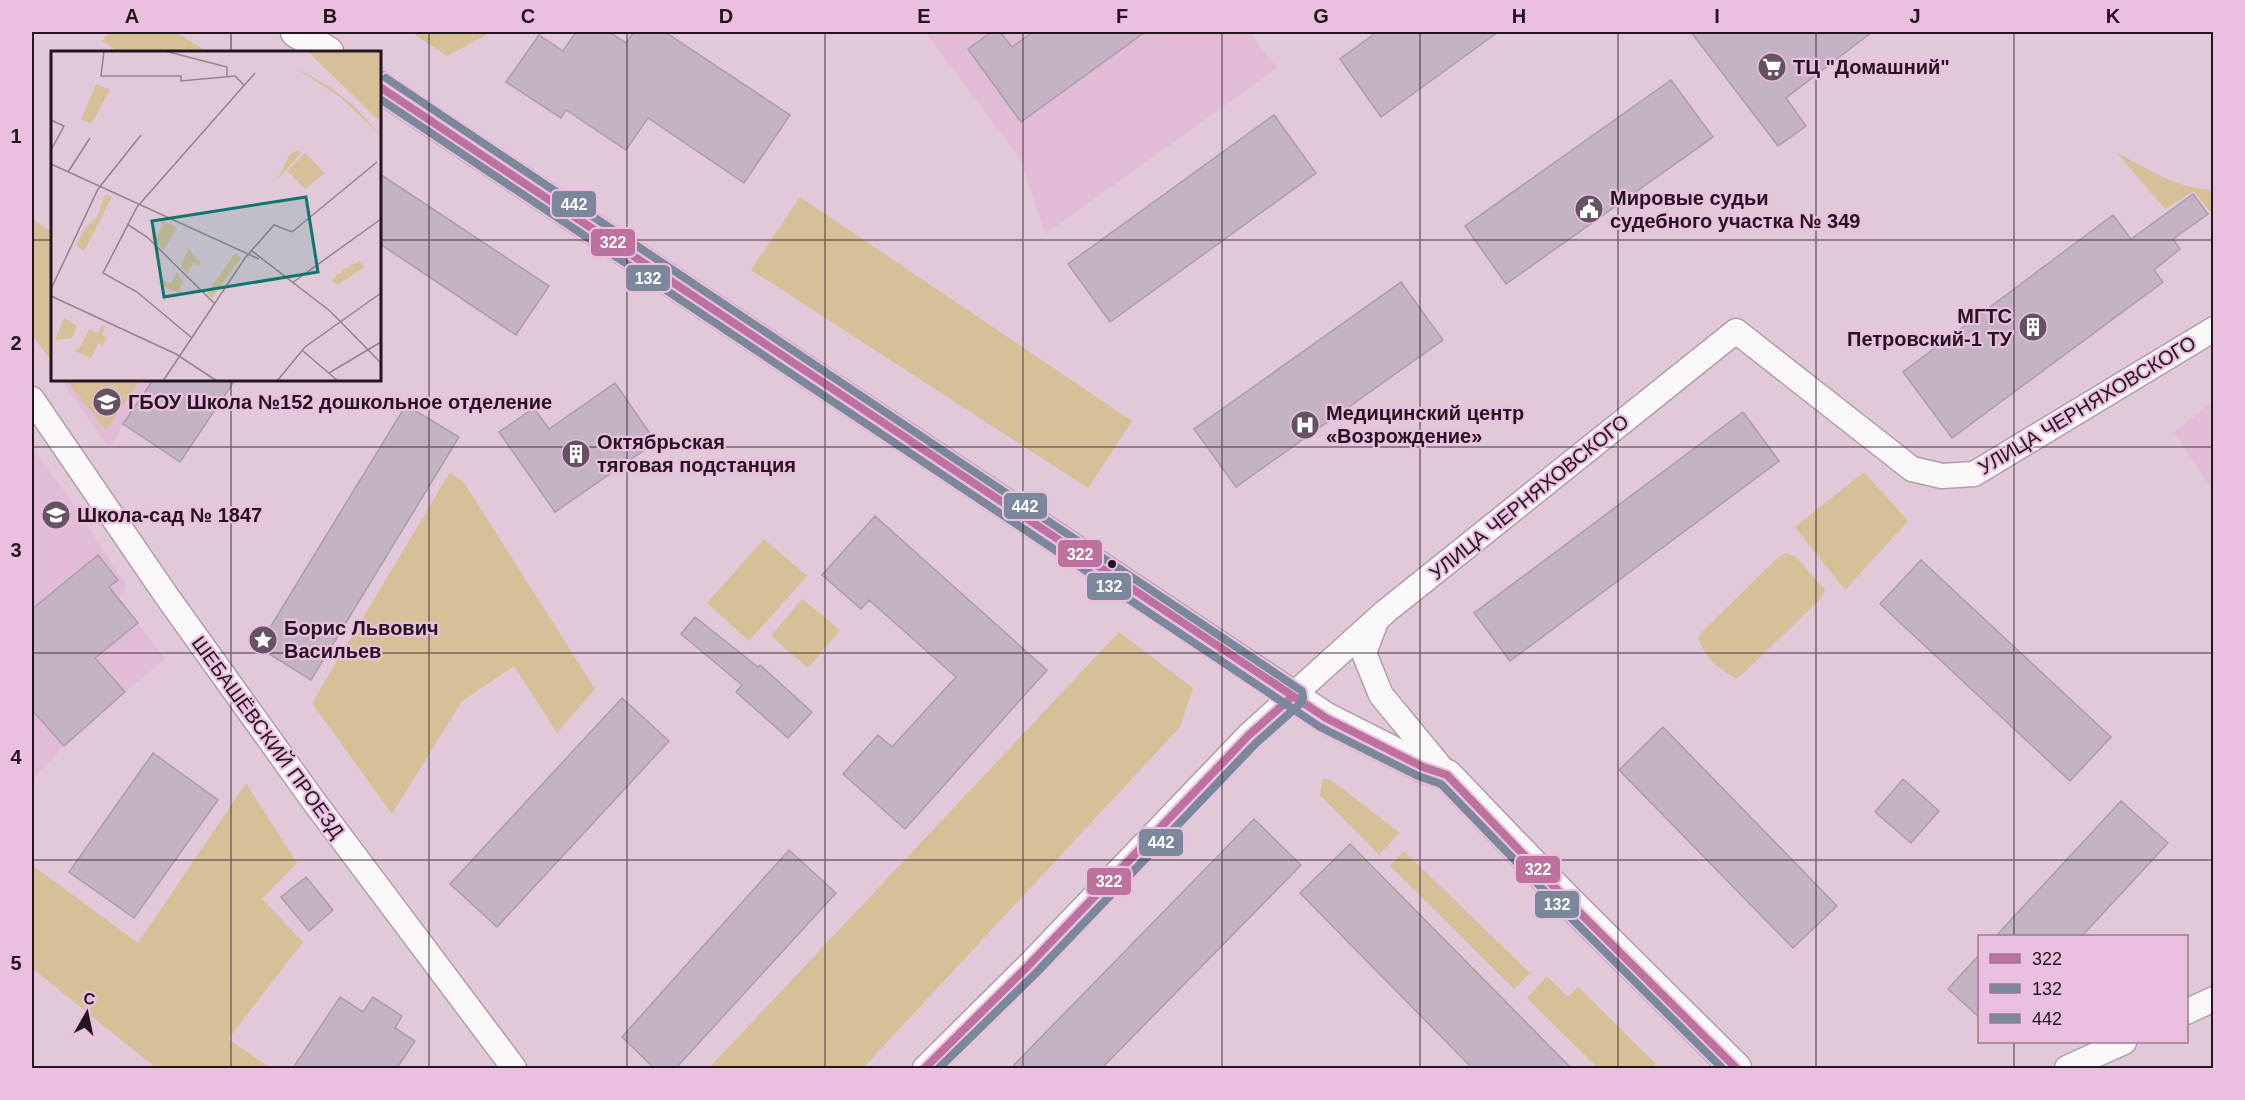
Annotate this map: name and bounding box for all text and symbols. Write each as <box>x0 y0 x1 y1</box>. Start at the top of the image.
text: A <box>125 5 139 27</box>
text: B <box>323 5 337 27</box>
text: C <box>521 5 535 27</box>
text: D <box>719 5 733 27</box>
text: E <box>917 5 931 27</box>
text: F <box>1116 5 1128 27</box>
text: G <box>1313 5 1329 27</box>
text: H <box>1512 5 1526 27</box>
text: I <box>1714 5 1720 27</box>
text: J <box>1909 5 1921 27</box>
text: K <box>2106 5 2121 27</box>
inset map <box>51 51 381 381</box>
supermarket icon: ТЦ "Домашний" <box>1756 51 1788 83</box>
place label: ТЦ "Домашний" <box>1793 56 1950 78</box>
text: 1 <box>10 125 22 147</box>
place label: Мировые судьи судебного участка № 349 <box>1610 187 1860 232</box>
line badge: 442 <box>551 190 597 218</box>
public building icon: Мировые судьи судебного участка № 349 <box>1573 193 1605 225</box>
text: 442 <box>561 196 587 213</box>
line badge: 322 <box>590 228 636 257</box>
text: 322 <box>600 234 626 251</box>
line badge: 132 <box>625 264 671 292</box>
text: 132 <box>635 270 661 287</box>
place label: МГТС Петровский-1 ТУ <box>1847 305 2013 350</box>
building icon: МГТС Петровский-1 ТУ <box>2017 311 2049 343</box>
street label: УЛИЦА ЧЕРНЯХОВСКОГО <box>1974 331 2200 479</box>
text: 2 <box>10 332 22 354</box>
school or university icon: ГБОУ Школа №152 дошкольное отделение <box>91 386 123 418</box>
place label: ГБОУ Школа №152 дошкольное отделение <box>128 391 552 413</box>
place label: Медицинский центр «Возрождение» <box>1326 402 1524 447</box>
hospital icon: Медицинский центр «Возрождение» <box>1289 409 1321 441</box>
street label: УЛИЦА ЧЕРНЯХОВСКОГО <box>1425 410 1633 584</box>
place label: Октябрьская тяговая подстанция <box>597 431 796 476</box>
building icon: Октябрьская тяговая подстанция <box>560 438 592 470</box>
line badge: 442 <box>1003 492 1048 520</box>
text: 442 <box>1012 498 1038 515</box>
school or university icon: Школа-сад № 1847 <box>40 499 72 531</box>
place label: Школа-сад № 1847 <box>77 504 262 526</box>
text: 3 <box>10 539 22 561</box>
line badge: 322 <box>1057 539 1103 568</box>
text: 322 <box>1067 546 1093 563</box>
unlabelled marker <box>1106 558 1118 570</box>
line badge: 132 <box>1086 572 1132 601</box>
text: 132 <box>1096 578 1122 595</box>
place label: Борис Львович Васильев <box>284 617 439 662</box>
place icon: Борис Львович Васильев <box>247 624 279 656</box>
street label: ШЕБАШЁВСКИЙ ПРОЕЗД <box>187 631 350 842</box>
text: 4 <box>10 746 22 768</box>
line badge: 442 <box>1138 828 1184 857</box>
text: 442 <box>1148 834 1174 851</box>
line badge: 322 <box>1515 855 1561 884</box>
text: 322 <box>1525 861 1551 878</box>
line badge: 322 <box>1086 867 1132 896</box>
text: 322 <box>1096 873 1122 890</box>
line badge: 132 <box>1534 890 1580 919</box>
text: 132 <box>1544 896 1570 913</box>
legend <box>1978 935 2188 1043</box>
text: 322 <box>2032 949 2062 969</box>
text: 5 <box>10 952 22 974</box>
text: 132 <box>2032 979 2062 999</box>
north arrow <box>57 983 117 1043</box>
text: С <box>82 989 97 1008</box>
text: 442 <box>2032 1009 2062 1029</box>

